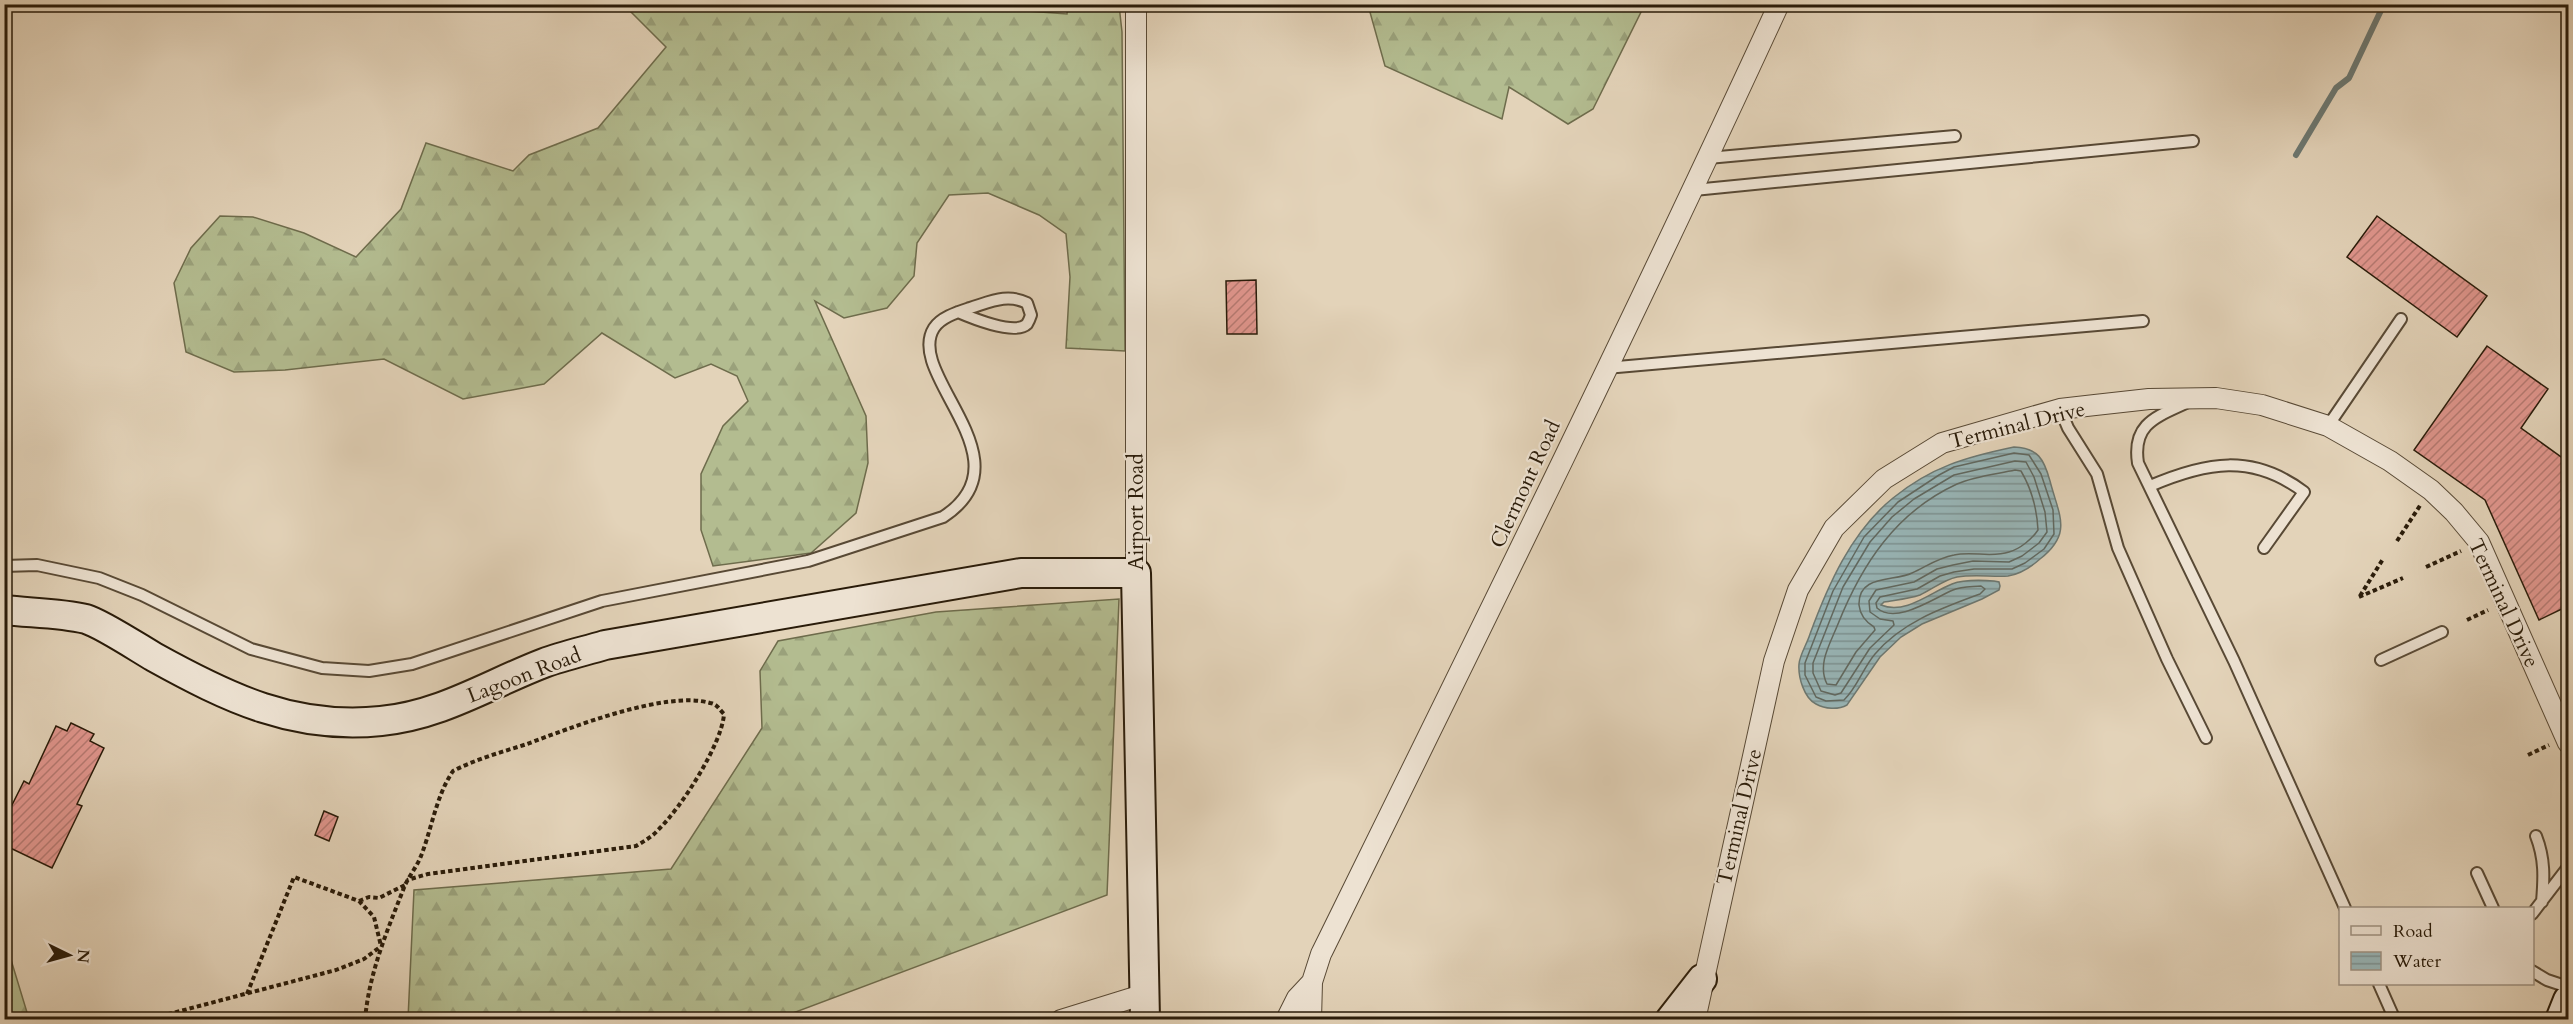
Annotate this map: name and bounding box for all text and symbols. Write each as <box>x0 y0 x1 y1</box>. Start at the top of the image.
street label: Terminal Drive <box>1946 395 2088 456</box>
street label: Clermont Road <box>1483 416 1568 553</box>
street label: Airport Road <box>1122 453 1151 571</box>
street label: Terminal Drive <box>2461 534 2546 672</box>
street label: Lagoon Road <box>463 640 585 711</box>
street label: Terminal Drive <box>1710 746 1769 888</box>
legend <box>2339 907 2534 985</box>
text: Road <box>2393 919 2433 944</box>
north arrow <box>39 925 99 985</box>
text: N <box>71 948 95 964</box>
text: Water <box>2392 949 2442 974</box>

